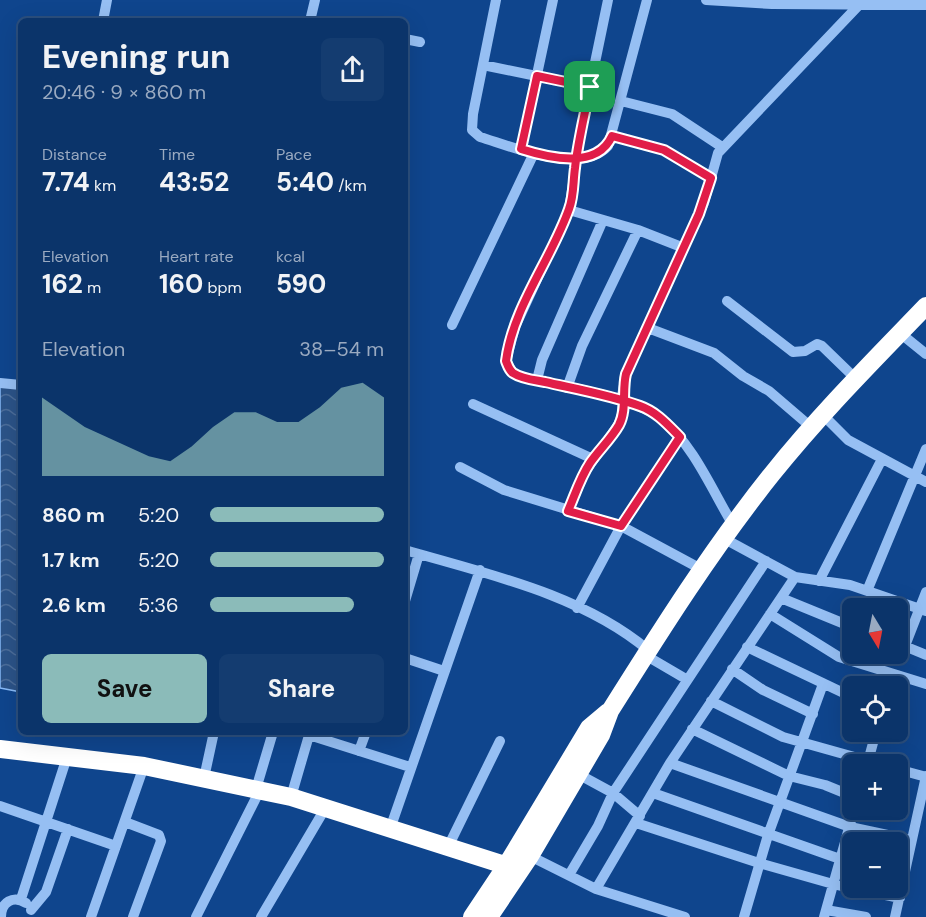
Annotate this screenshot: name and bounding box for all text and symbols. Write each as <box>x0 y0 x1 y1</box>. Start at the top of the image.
text: Evening run <box>42 35 230 78</box>
button: share <box>321 38 384 101</box>
pin <box>564 61 615 112</box>
icon: arrive <box>573 70 606 103</box>
text: 20:46 · 9 × 860 m <box>42 79 206 105</box>
text: Distance <box>42 144 107 165</box>
text: Time <box>159 144 195 165</box>
text: Pace <box>276 144 312 165</box>
text: 7.74 <box>42 165 90 199</box>
text: 43:52 <box>159 165 229 199</box>
text: 5:40 <box>276 165 334 199</box>
text: km <box>90 175 116 196</box>
text: /km <box>334 175 367 196</box>
text: Elevation <box>42 246 109 267</box>
text: Heart rate <box>159 246 234 267</box>
text: kcal <box>276 246 305 267</box>
text: 162 <box>42 267 83 301</box>
text: 160 <box>159 267 203 301</box>
text: 590 <box>276 267 326 301</box>
text: m <box>83 277 101 298</box>
text: bpm <box>203 277 242 298</box>
text: Elevation <box>42 336 125 362</box>
text: 38–54 m <box>299 336 384 362</box>
text: 860 m <box>42 502 105 528</box>
text: 5:20 <box>138 502 179 528</box>
text: 1.7 km <box>42 547 100 573</box>
text: 5:20 <box>138 547 179 573</box>
text: 2.6 km <box>42 592 106 618</box>
text: 5:36 <box>138 592 179 618</box>
north arrow <box>842 598 908 664</box>
map controls <box>842 598 908 898</box>
button: Save <box>42 654 207 723</box>
button: Share <box>219 654 384 723</box>
button: locate <box>842 676 908 742</box>
button: + <box>842 754 908 820</box>
button: − <box>842 832 908 898</box>

